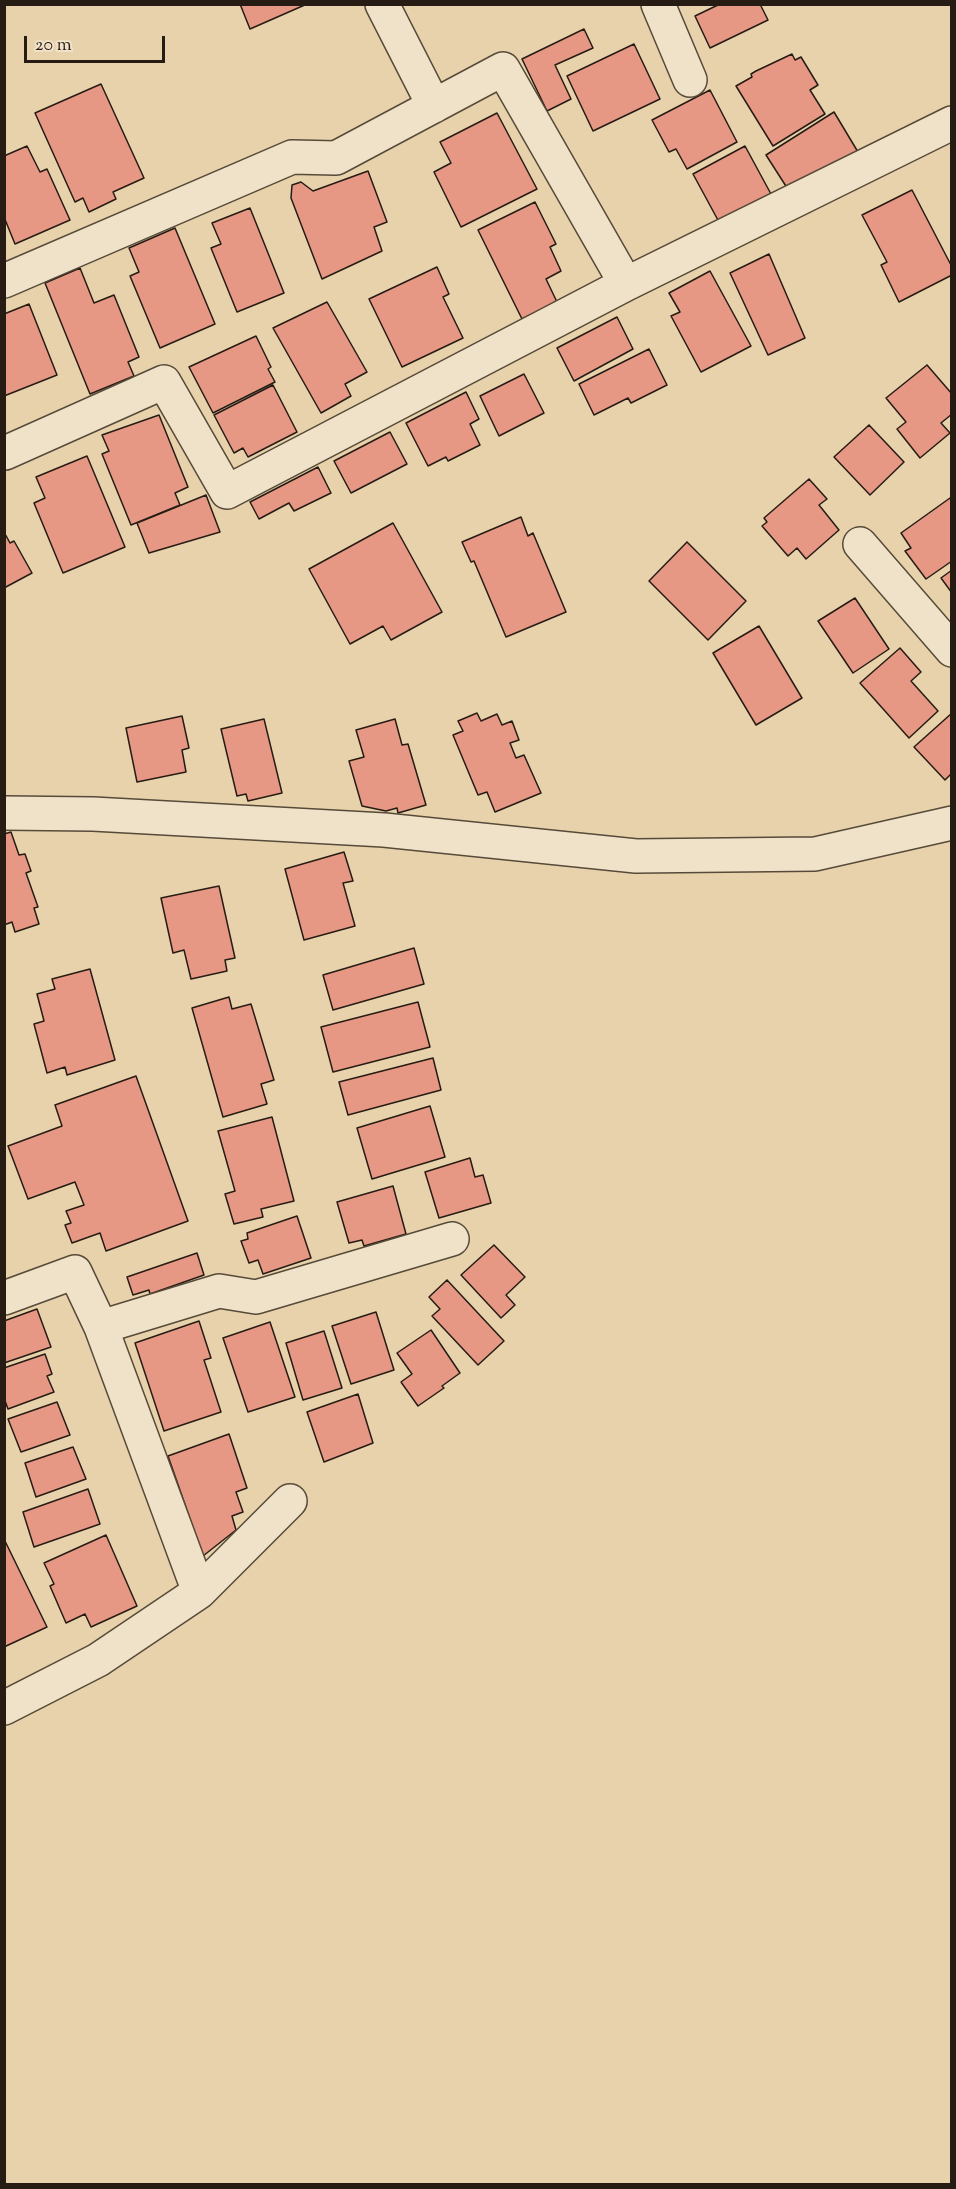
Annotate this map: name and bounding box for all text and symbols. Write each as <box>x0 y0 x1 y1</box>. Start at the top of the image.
scale bar <box>27 24 168 62</box>
text: 20 m <box>35 33 72 59</box>

